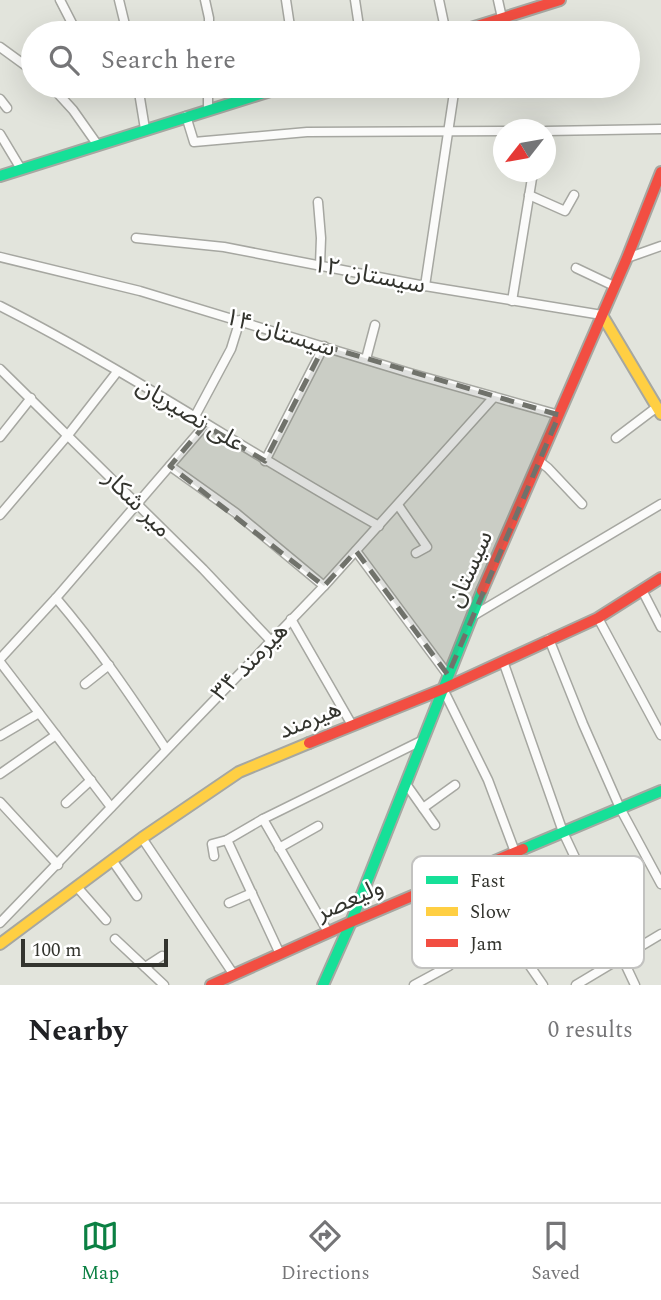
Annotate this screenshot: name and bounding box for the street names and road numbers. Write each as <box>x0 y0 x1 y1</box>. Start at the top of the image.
street label: سیستان ۱۲ <box>310 246 428 304</box>
street label: سیستان ۱۴ <box>220 299 340 367</box>
street label: علی نصیریان <box>129 369 251 461</box>
street label: میر شکار <box>94 461 179 546</box>
street label: سیستان <box>437 525 503 613</box>
street label: هیرمند ۳۴ <box>203 614 297 710</box>
street label: هیرمند <box>273 691 347 749</box>
street label: ولیعصر <box>309 869 390 931</box>

